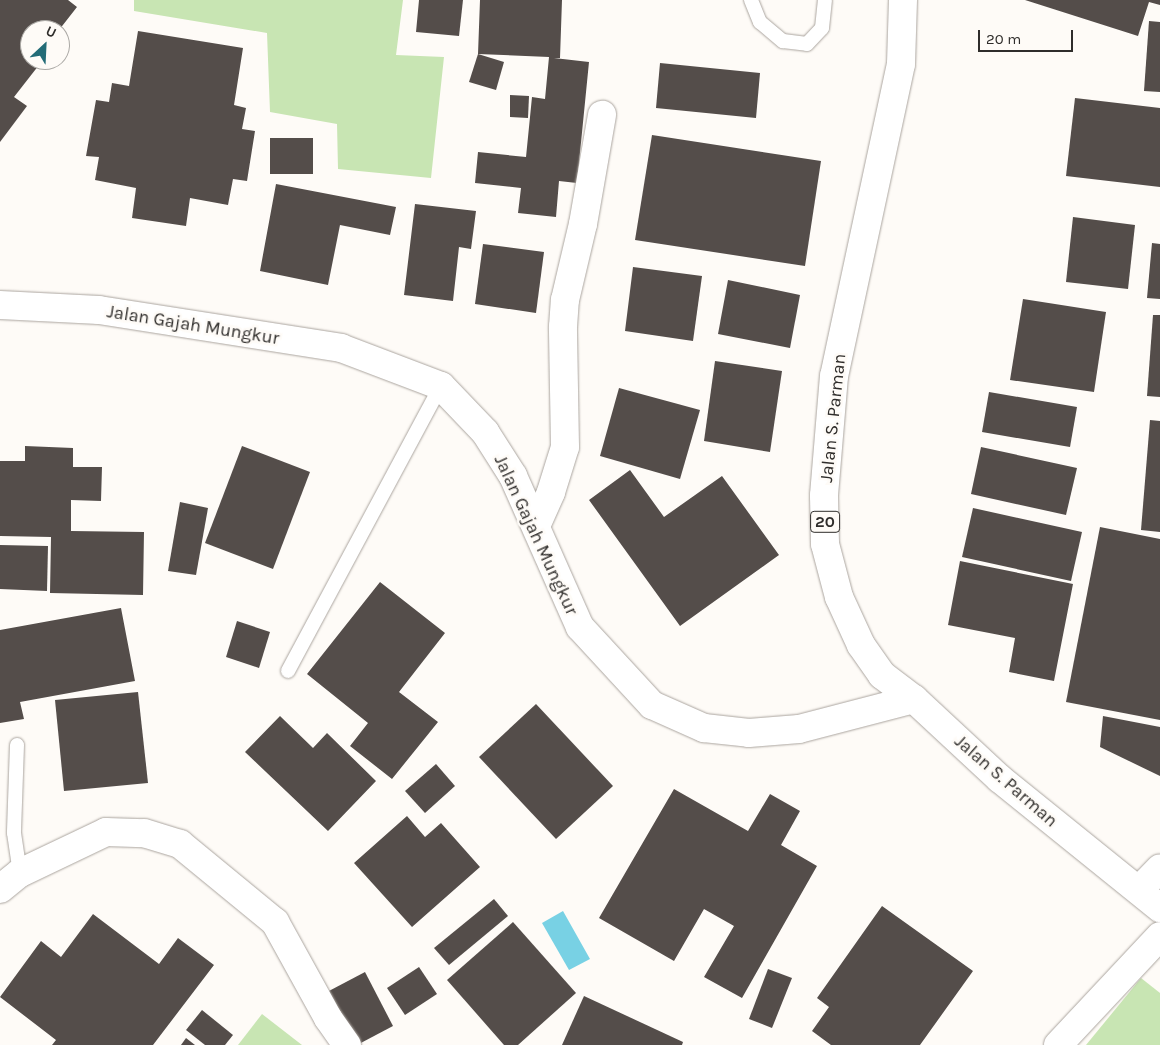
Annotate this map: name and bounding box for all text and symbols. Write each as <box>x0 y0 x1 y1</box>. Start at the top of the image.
north arrow <box>20 20 70 70</box>
scale bar <box>980 20 1075 52</box>
text: U <box>43 22 59 42</box>
text: 20 m <box>986 30 1021 48</box>
street label: Jalan Gajah Mungkur <box>105 301 281 349</box>
street label: Jalan S. Parman <box>815 352 851 484</box>
street label: Jalan Gajah Mungkur <box>489 452 583 618</box>
road number: 20 <box>810 508 840 536</box>
street label: Jalan S. Parman <box>950 730 1062 832</box>

